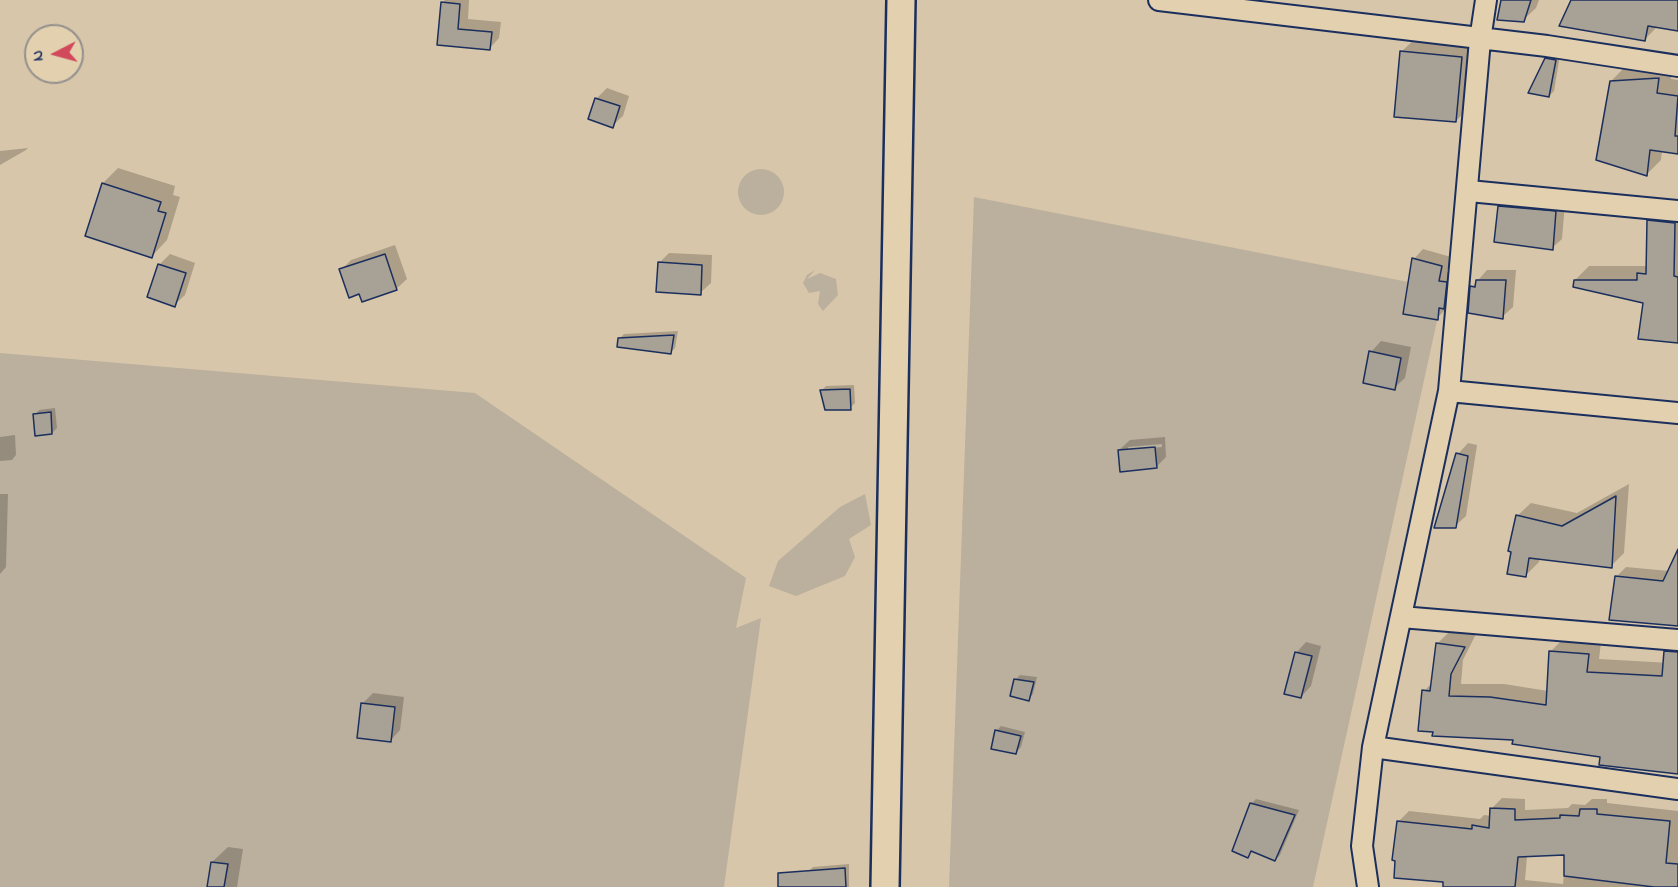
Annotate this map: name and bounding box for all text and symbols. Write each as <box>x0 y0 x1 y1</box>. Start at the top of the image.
north arrow <box>24 24 84 84</box>
text: N <box>26 49 51 62</box>

